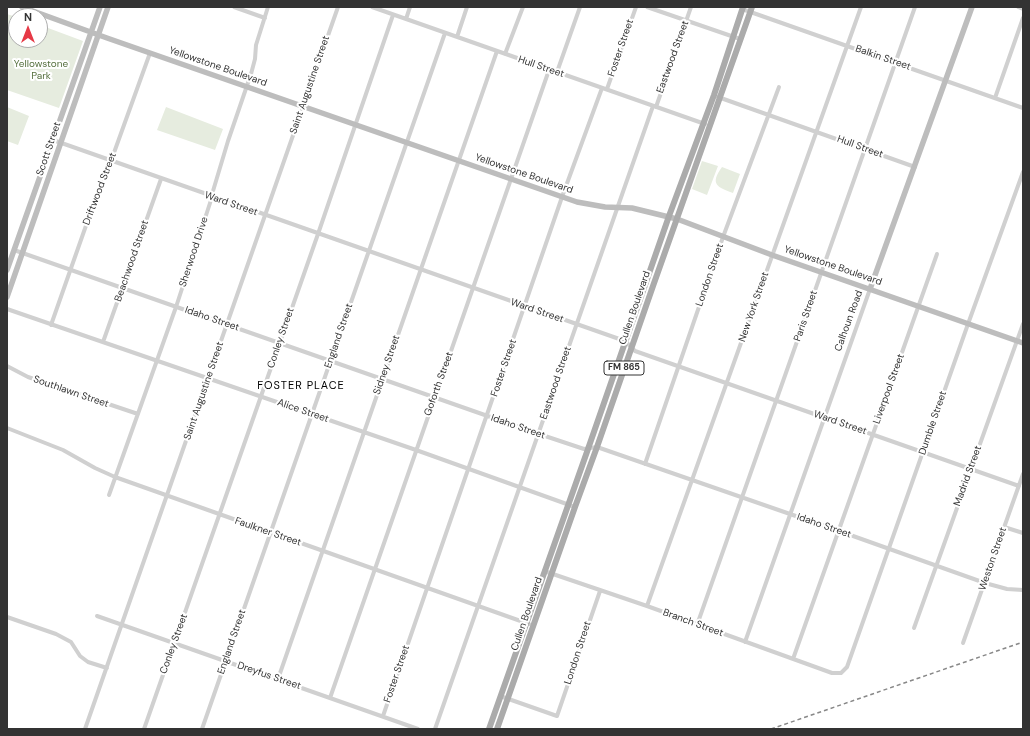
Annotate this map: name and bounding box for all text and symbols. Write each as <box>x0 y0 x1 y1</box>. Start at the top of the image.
north arrow <box>8 8 48 48</box>
text: N <box>24 10 32 24</box>
street label: Foster Street <box>606 18 636 78</box>
street label: Eastwood Street <box>654 19 692 95</box>
street label: Saint Augustine Street <box>288 34 332 136</box>
street label: Balkin Street <box>854 43 912 73</box>
street label: Yellowstone Boulevard <box>168 45 268 89</box>
street label: Hull Street <box>516 54 566 80</box>
park label: Yellowstone Park <box>14 58 68 82</box>
street label: Scott Street <box>34 121 64 177</box>
street label: Hull Street <box>835 133 885 161</box>
street label: Driftwood Street <box>81 151 119 227</box>
street label: Yellowstone Boulevard <box>474 152 574 196</box>
street label: Ward Street <box>203 189 259 219</box>
street label: Sherwood Drive <box>177 216 211 288</box>
street label: Beachwood Street <box>112 219 152 303</box>
street label: London Street <box>694 242 726 308</box>
street label: Yellowstone Boulevard <box>783 244 883 288</box>
street label: Cullen Boulevard <box>617 270 653 346</box>
street label: New York Street <box>736 270 772 344</box>
street label: Paris Street <box>792 289 820 343</box>
street label: Calhoun Road <box>832 289 866 353</box>
street label: Ward Street <box>509 296 565 326</box>
street label: England Street <box>322 302 356 370</box>
street label: Idaho Street <box>183 304 241 334</box>
street label: Conley Street <box>265 306 297 370</box>
street label: Sidney Street <box>371 334 403 396</box>
street label: Foster Street <box>489 338 519 398</box>
street label: Saint Augustine Street <box>182 340 226 442</box>
street label: Eastwood Street <box>538 345 574 421</box>
street label: Goforth Street <box>422 350 456 418</box>
street label: Liverpool Street <box>871 352 907 426</box>
road number: FM 865 <box>604 361 644 375</box>
street label: Southlawn Street <box>32 373 110 411</box>
district label: FOSTER PLACE <box>257 379 345 393</box>
street label: Dumble Street <box>916 390 950 456</box>
street label: Alice Street <box>276 397 330 425</box>
street label: Ward Street <box>812 408 868 438</box>
street label: Idaho Street <box>489 412 547 442</box>
street label: Madrid Street <box>952 444 984 508</box>
street label: Idaho Street <box>795 511 853 541</box>
street label: Faulkner Street <box>233 515 303 549</box>
street label: Weston Street <box>977 526 1009 592</box>
street label: Cullen Boulevard <box>509 576 545 652</box>
street label: Branch Street <box>661 607 725 639</box>
street label: England Street <box>215 608 249 676</box>
street label: Conley Street <box>158 612 190 676</box>
street label: London Street <box>562 620 594 686</box>
street label: Foster Street <box>382 644 412 704</box>
street label: Dreyfus Street <box>236 659 302 693</box>

